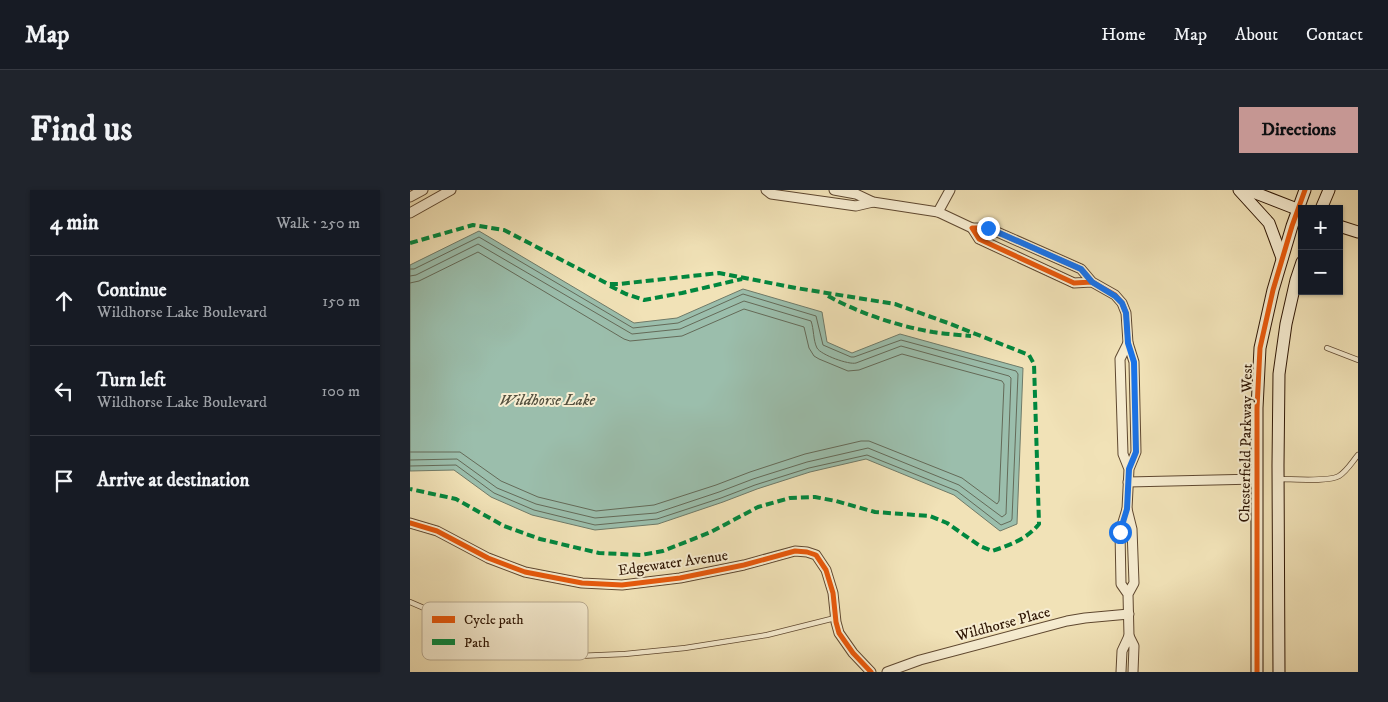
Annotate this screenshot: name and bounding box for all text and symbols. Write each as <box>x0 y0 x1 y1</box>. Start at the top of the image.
text: Map <box>25 20 69 50</box>
text: Home <box>1101 24 1146 46</box>
text: Map <box>1174 24 1207 46</box>
text: About <box>1235 24 1278 46</box>
text: Contact <box>1306 24 1363 46</box>
button: Directions <box>1239 107 1358 153</box>
text: Find us <box>30 108 132 152</box>
map controls <box>1298 205 1343 295</box>
button: + <box>1298 205 1343 250</box>
text: 4 min <box>50 210 99 236</box>
text: Walk · 250 m <box>276 213 360 233</box>
route end <box>977 217 1000 240</box>
button: − <box>1298 250 1343 295</box>
text: Continue <box>97 279 167 302</box>
icon: ahead <box>50 287 78 315</box>
text: 150 m <box>322 291 360 311</box>
text: Wildhorse Lake Boulevard <box>97 302 267 322</box>
street label: Chesterfield Parkway West <box>1235 363 1257 523</box>
text: Turn left <box>97 369 166 392</box>
icon: left <box>50 377 78 405</box>
text: 100 m <box>322 381 360 401</box>
water label: Wildhorse Lake <box>499 390 595 410</box>
text: Wildhorse Lake Boulevard <box>97 392 267 412</box>
icon: arrive <box>50 467 78 495</box>
text: Arrive at destination <box>97 469 249 492</box>
route start <box>1109 521 1132 544</box>
street label: Edgewater Avenue <box>617 546 729 580</box>
legend <box>422 602 588 660</box>
street label: Wildhorse Place <box>953 602 1052 646</box>
text: Cycle path <box>464 611 524 629</box>
text: Path <box>464 634 491 652</box>

